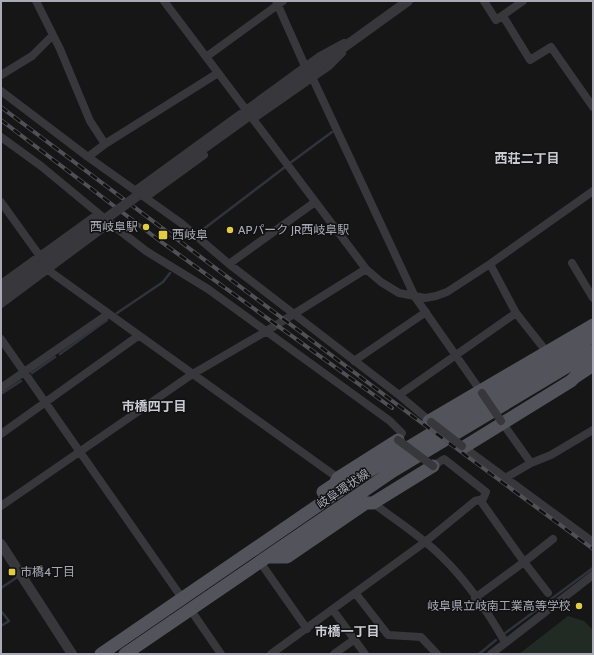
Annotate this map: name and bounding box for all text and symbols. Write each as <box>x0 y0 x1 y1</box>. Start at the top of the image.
district label: 西荘二丁目 <box>494 150 560 166</box>
place label: 西岐阜駅 <box>90 219 138 234</box>
marker: 西岐阜駅 <box>141 222 151 232</box>
place label: APパーク JR西岐阜駅 <box>238 222 349 237</box>
marker: APパーク JR西岐阜駅 <box>225 225 235 235</box>
place label: 西岐阜 <box>172 227 208 242</box>
marker: 西岐阜 <box>157 229 169 241</box>
district label: 市橋四丁目 <box>121 398 187 414</box>
street label: 岐阜環状線 <box>314 466 372 512</box>
place label: 市橋4丁目 <box>20 564 75 579</box>
marker: 市橋4丁目 <box>7 567 17 577</box>
place label: 岐阜県立岐南工業高等学校 <box>427 598 571 613</box>
marker: 岐阜県立岐南工業高等学校 <box>574 601 584 611</box>
district label: 市橋一丁目 <box>314 623 380 639</box>

